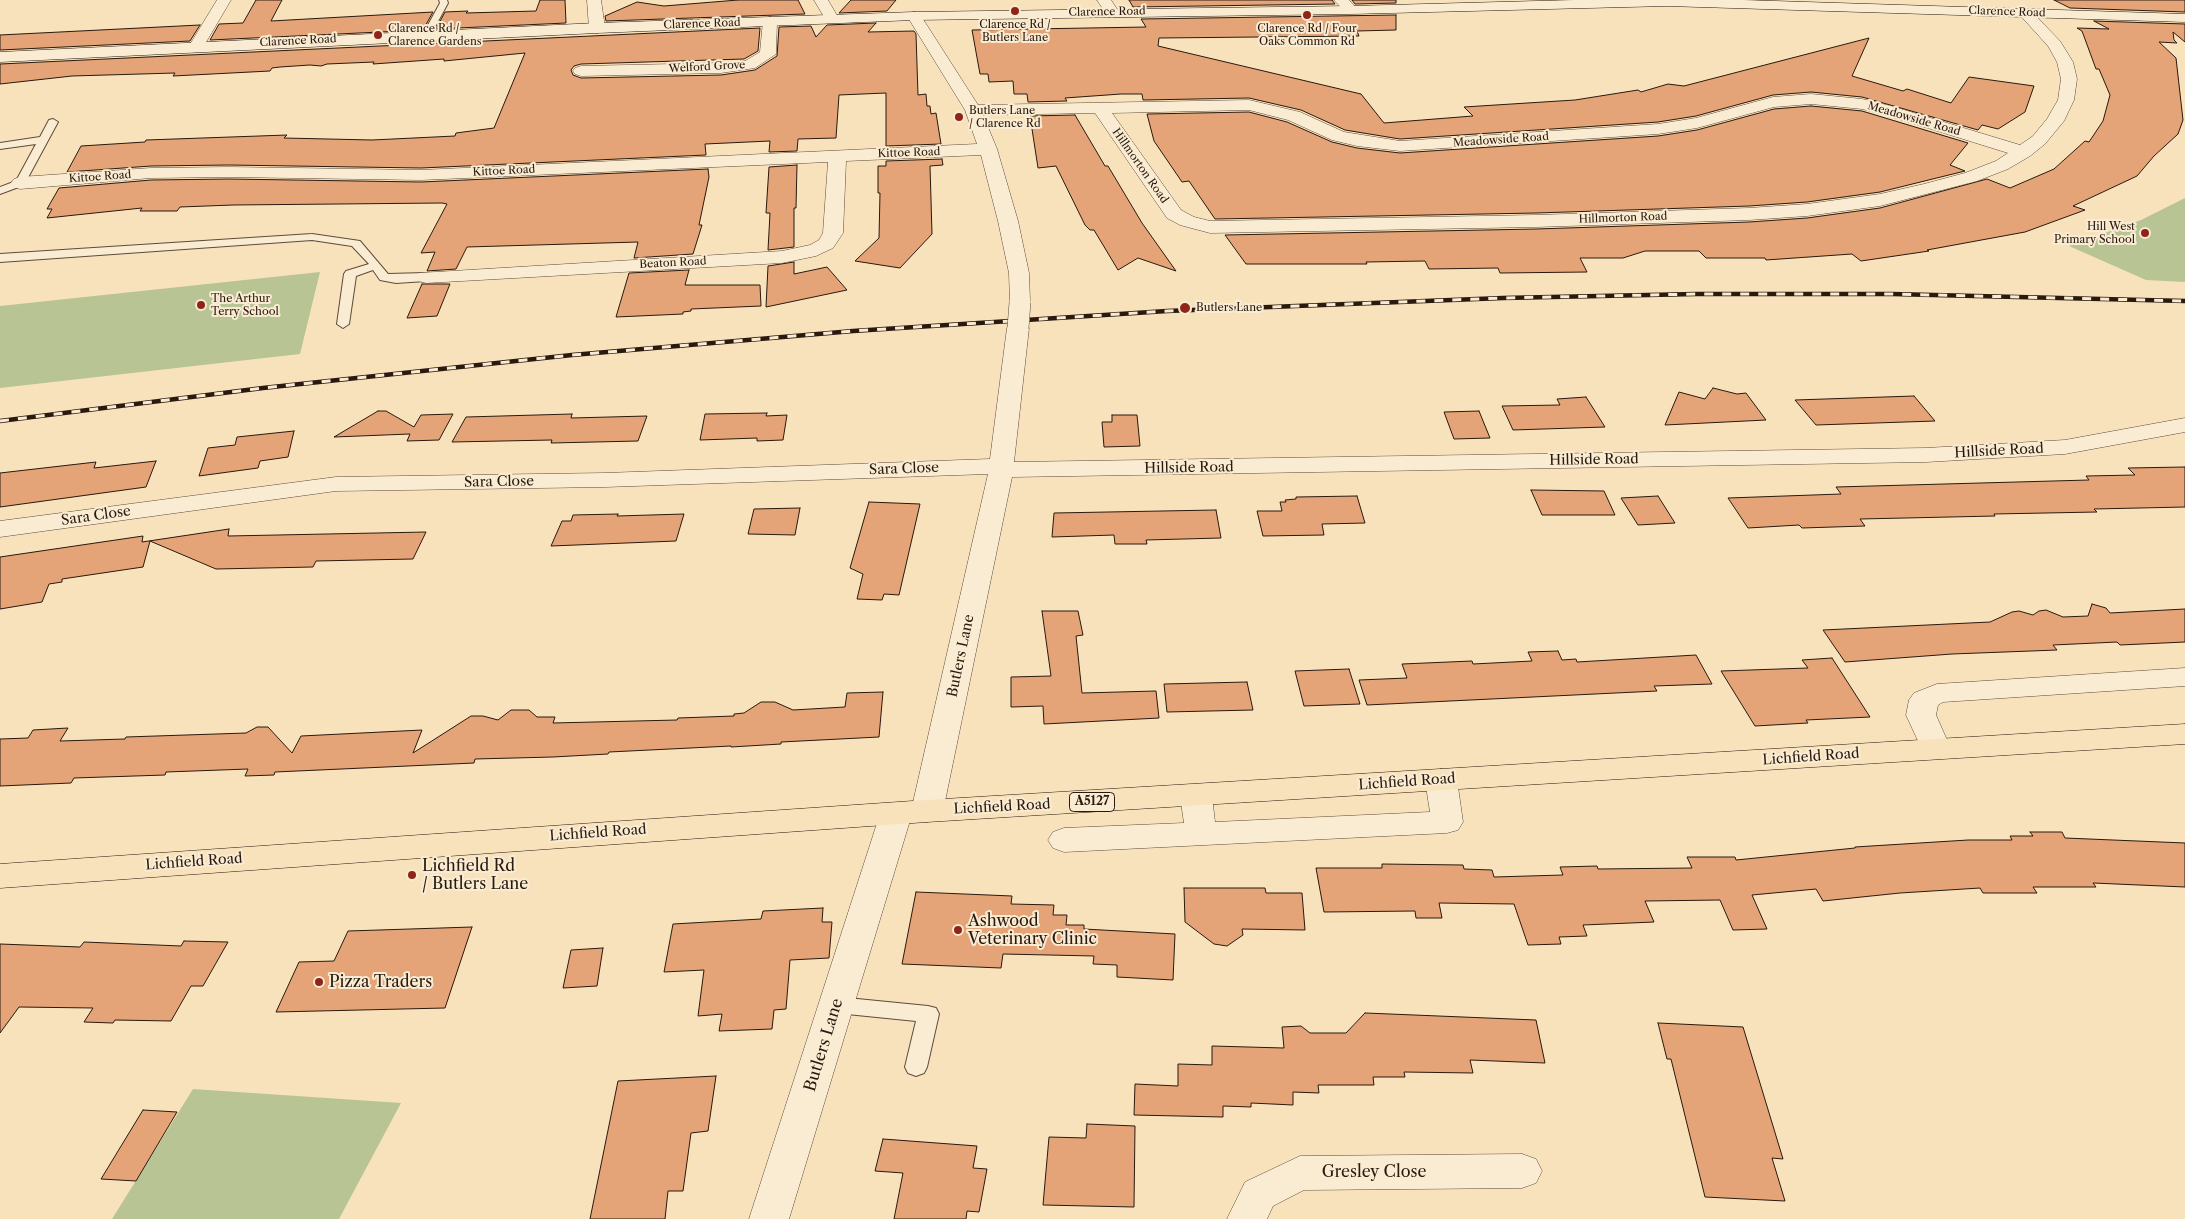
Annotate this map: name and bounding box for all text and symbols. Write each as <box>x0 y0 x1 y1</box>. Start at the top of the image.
street label: Clarence Road <box>1968 4 2046 20</box>
marker: Clarence Rd / Butlers Lane <box>1009 5 1021 17</box>
street label: Clarence Road <box>1068 5 1146 19</box>
marker: Clarence Rd / Four Oaks Common Rd <box>1301 9 1313 21</box>
street label: Clarence Road <box>663 16 741 32</box>
place label: Clarence Rd / Butlers Lane <box>979 18 1051 44</box>
place label: Clarence Rd / Clarence Gardens <box>388 22 482 48</box>
place label: Clarence Rd / Four Oaks Common Rd <box>1257 22 1357 48</box>
marker: Clarence Rd / Clarence Gardens <box>372 29 384 41</box>
street label: Clarence Road <box>259 32 337 50</box>
street label: Welford Grove <box>668 58 746 76</box>
street label: Meadowside Road <box>1866 99 1962 139</box>
place label: Butlers Lane / Clarence Rd <box>969 104 1041 130</box>
marker: Butlers Lane / Clarence Rd <box>953 111 965 123</box>
street label: Hillmorton Road <box>1109 126 1171 206</box>
street label: Meadowside Road <box>1453 130 1549 150</box>
street label: Kittoe Road <box>877 145 941 161</box>
street label: Kittoe Road <box>472 163 536 179</box>
street label: Kittoe Road <box>68 168 132 186</box>
street label: Hillmorton Road <box>1579 210 1667 226</box>
place label: Hill West Primary School <box>2054 220 2135 246</box>
marker: Hill West Primary School <box>2139 227 2151 239</box>
street label: Beaton Road <box>639 255 707 271</box>
place label: The Arthur Terry School <box>211 292 279 318</box>
marker: The Arthur Terry School <box>195 299 207 311</box>
marker: Butlers Lane <box>1178 301 1192 315</box>
place label: Butlers Lane <box>1196 301 1262 315</box>
street label: Hillside Road <box>1954 440 2044 462</box>
street label: Hillside Road <box>1549 451 1639 469</box>
street label: Sara Close <box>869 459 939 479</box>
street label: Hillside Road <box>1144 459 1234 477</box>
street label: Sara Close <box>464 473 534 491</box>
street label: Sara Close <box>60 503 132 529</box>
street label: Butlers Lane <box>944 613 978 699</box>
street label: Lichfield Road <box>1762 745 1860 769</box>
street label: Lichfield Road <box>1358 770 1456 794</box>
road number: A5127 <box>1070 792 1114 812</box>
street label: Lichfield Road <box>953 796 1051 818</box>
street label: Lichfield Road <box>549 821 647 845</box>
street label: Lichfield Road <box>145 850 243 874</box>
place label: Lichfield Rd / Butlers Lane <box>422 856 528 894</box>
marker: Lichfield Rd / Butlers Lane <box>406 869 418 881</box>
place label: Ashwood Veterinary Clinic <box>968 911 1097 949</box>
marker: Ashwood Veterinary Clinic <box>952 924 964 936</box>
place label: Pizza Traders <box>329 972 432 992</box>
marker: Pizza Traders <box>313 976 325 988</box>
street label: Butlers Lane <box>801 996 847 1094</box>
street label: Gresley Close <box>1322 1162 1426 1182</box>

